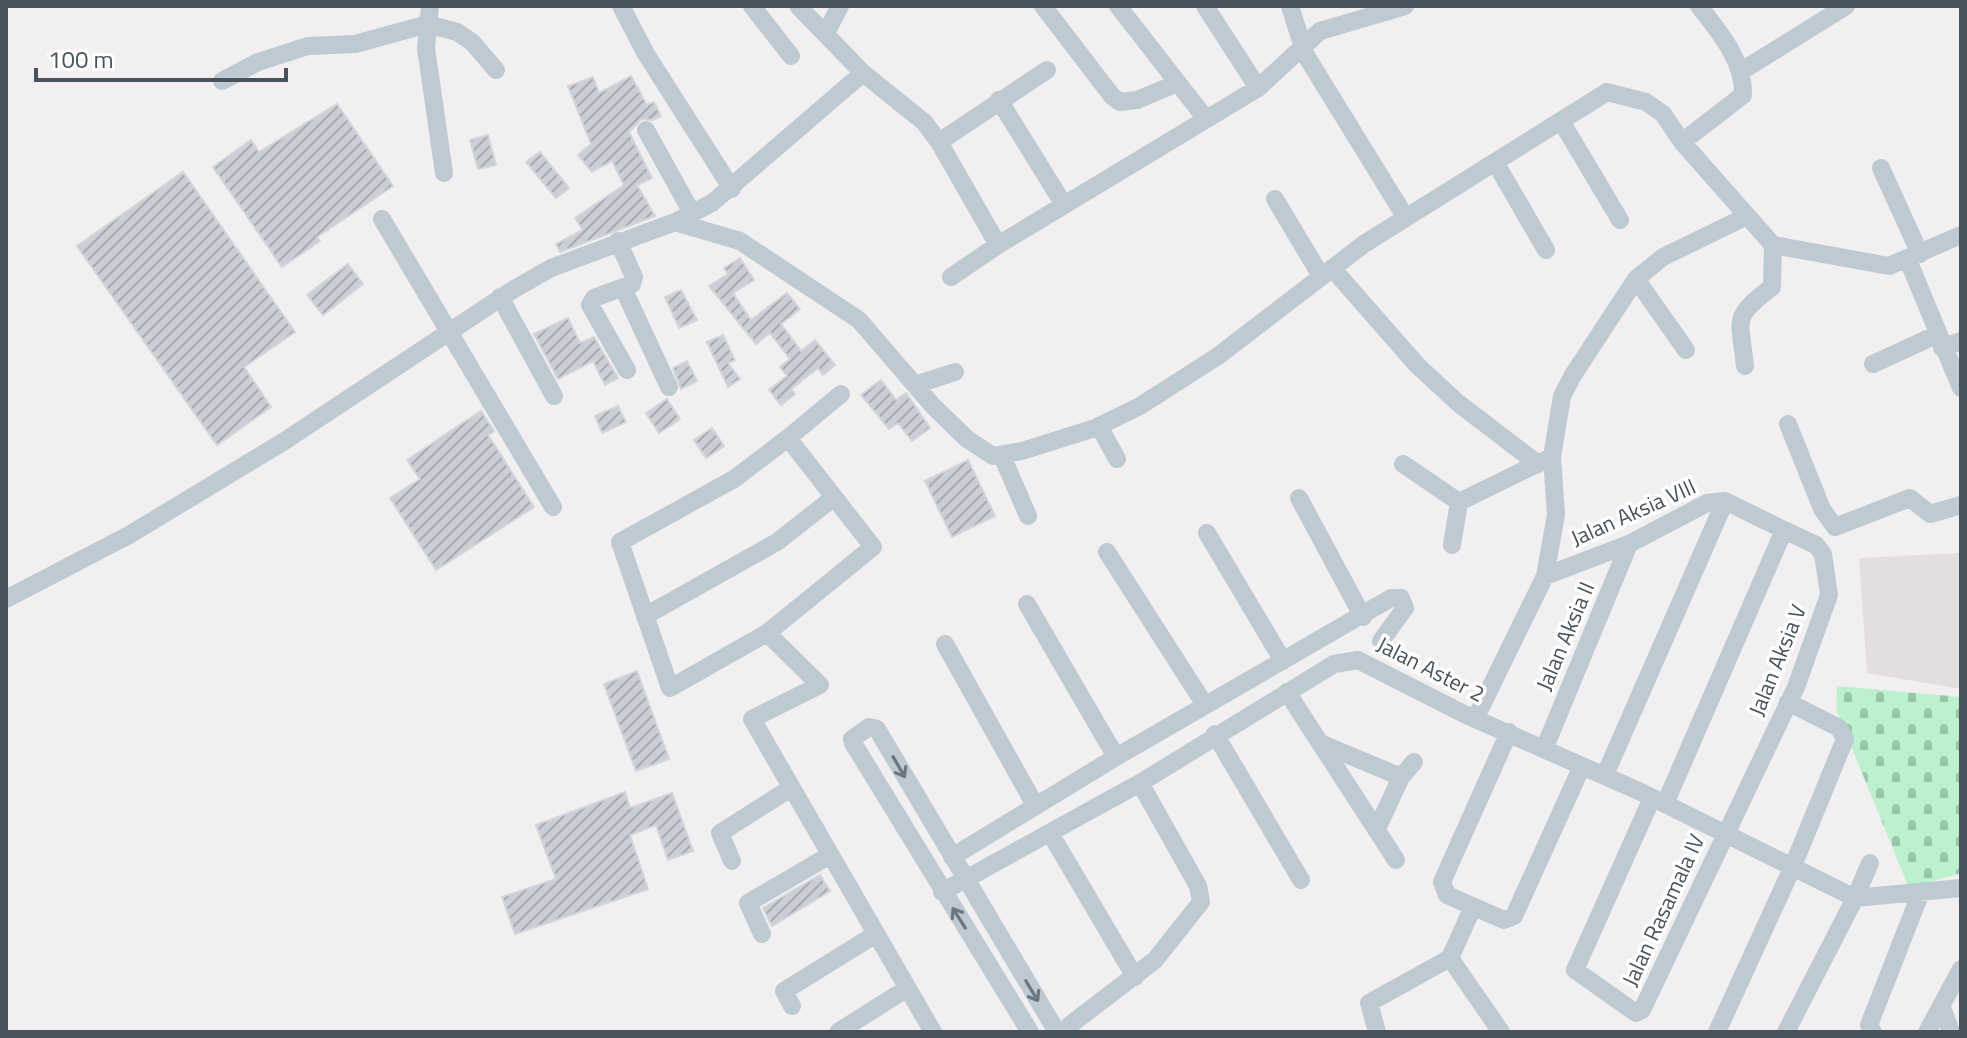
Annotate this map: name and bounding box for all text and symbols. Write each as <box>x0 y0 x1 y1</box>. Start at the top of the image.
scale bar <box>36 32 286 82</box>
text: 100 m <box>48 41 114 77</box>
street label: Jalan Aksia VIII <box>1565 469 1701 555</box>
street label: Jalan Aksia II <box>1527 576 1603 696</box>
street label: Jalan Aksia V <box>1739 599 1815 721</box>
street label: Jalan Aster 2 <box>1371 627 1491 711</box>
one-way arrow <box>892 755 907 779</box>
street label: Jalan Rasamala IV <box>1613 828 1713 992</box>
one-way arrow <box>950 908 967 930</box>
one-way arrow <box>1024 979 1040 1002</box>

